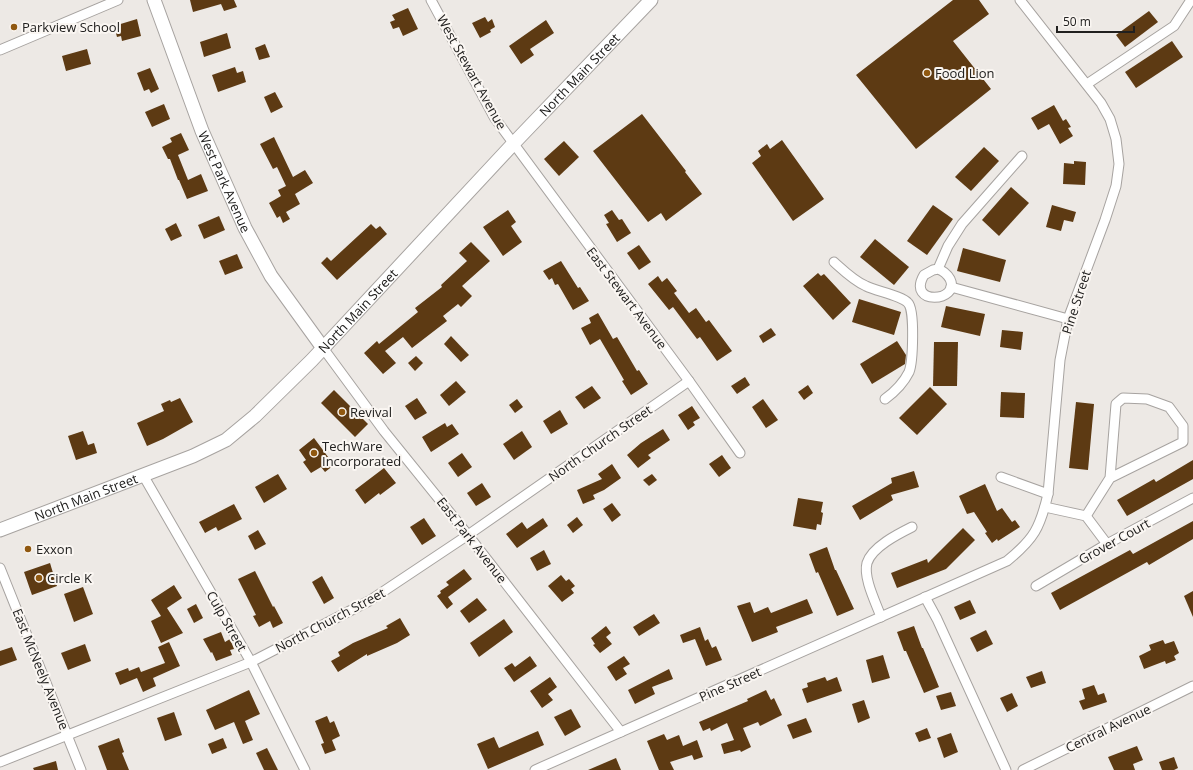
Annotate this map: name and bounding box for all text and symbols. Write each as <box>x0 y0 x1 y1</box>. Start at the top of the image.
scale bar <box>1057 8 1134 34</box>
street label: West Stewart Avenue <box>433 11 511 133</box>
text: 50 m <box>1063 13 1091 30</box>
place label: Parkview School <box>22 18 120 36</box>
marker: Parkview School <box>9 22 19 32</box>
street label: North Main Street <box>535 29 624 120</box>
place label: Food Lion <box>935 64 995 82</box>
marker: Food Lion <box>922 68 932 78</box>
street label: West Park Avenue <box>194 128 255 236</box>
street label: East Stewart Avenue <box>583 243 671 353</box>
street label: North Main Street <box>314 265 402 357</box>
street label: Pine Street <box>1057 267 1095 336</box>
street label: North Church Street <box>545 400 656 485</box>
place label: Revival <box>350 403 392 421</box>
marker: Revival <box>337 407 347 417</box>
place label: TechWare Incorporated <box>322 437 401 470</box>
marker: TechWare Incorporated <box>309 448 319 458</box>
street label: North Main Street <box>32 469 140 525</box>
street label: East Park Avenue <box>433 493 511 587</box>
street label: Grover Court <box>1075 514 1153 568</box>
place label: Exxon <box>36 540 73 558</box>
marker: Exxon <box>23 544 33 554</box>
place label: Circle K <box>47 569 92 587</box>
marker: Circle K <box>34 573 44 583</box>
street label: North Church Street <box>272 583 389 657</box>
street label: Culp Street <box>202 587 252 655</box>
street label: East McNeely Avenue <box>8 606 74 732</box>
street label: Pine Street <box>696 662 764 706</box>
street label: Central Avenue <box>1062 700 1154 756</box>

